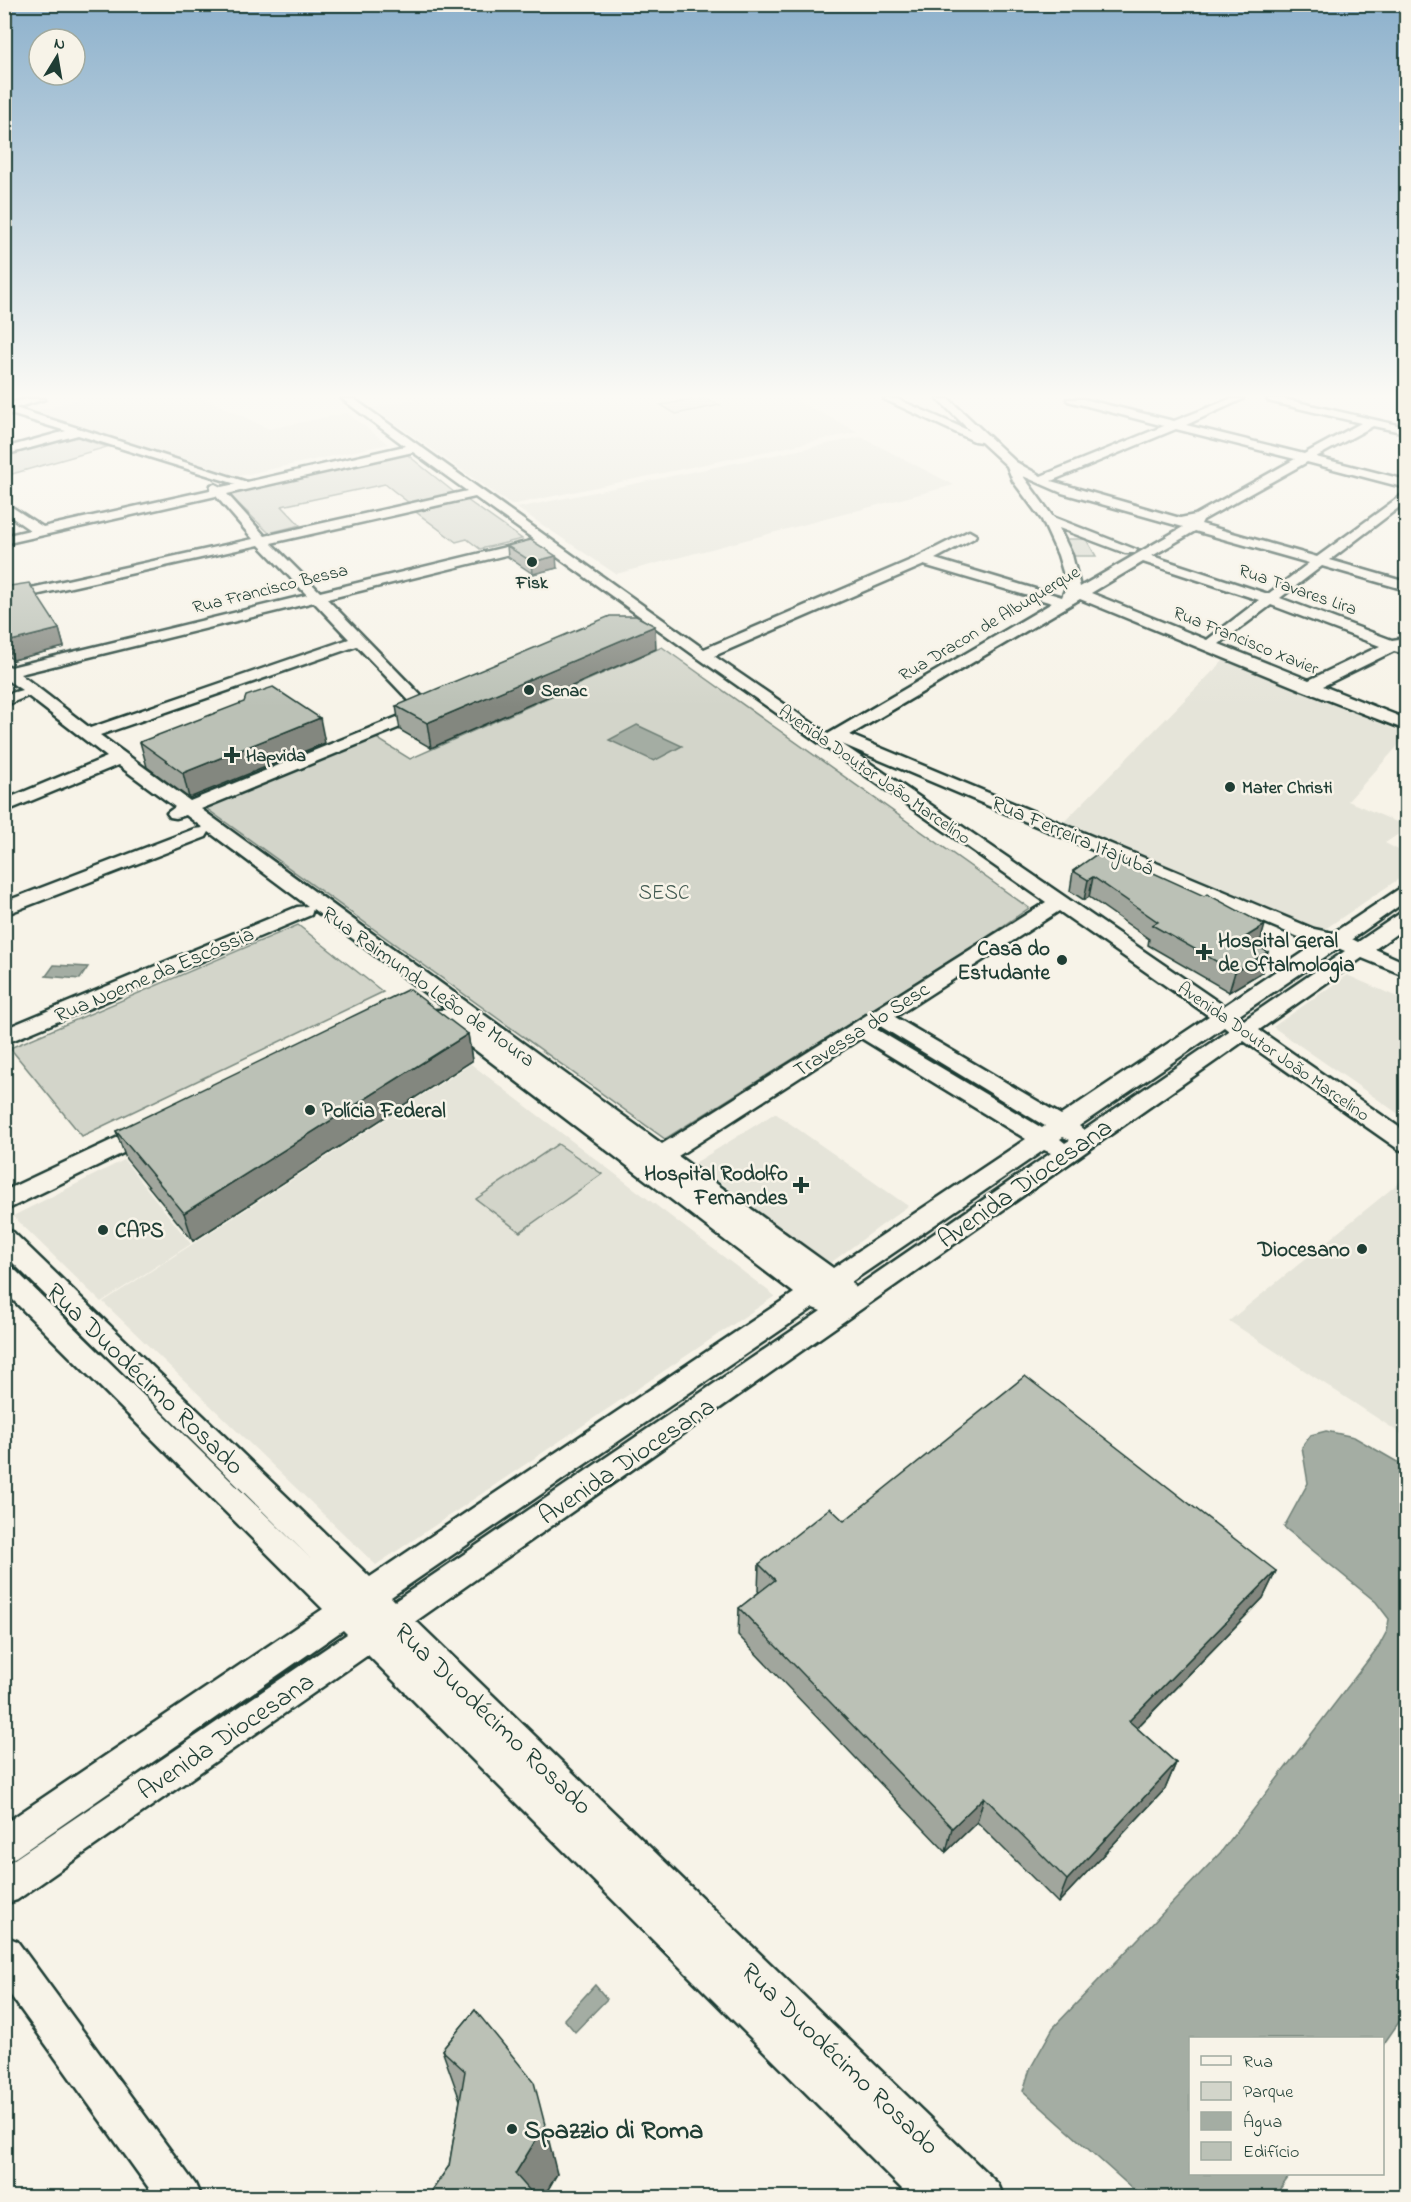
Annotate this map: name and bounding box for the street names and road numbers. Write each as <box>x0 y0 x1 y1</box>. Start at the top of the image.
street label: Rua Francisco Bessa <box>190 558 351 622</box>
street label: Rua Tavares Lira <box>1235 558 1360 623</box>
street label: Rua Dracon de Albuquerque <box>894 560 1086 689</box>
street label: Rua Francisco Xavier <box>1169 601 1322 683</box>
street label: Avenida Doutor João Marcelino <box>772 699 975 852</box>
street label: Rua Ferreira Itajubá <box>986 789 1158 885</box>
street label: Rua Raimundo Leão de Moura <box>315 900 541 1075</box>
street label: Rua Noeme da Escóssia <box>50 920 259 1031</box>
street label: Travessa do Sesc <box>788 975 937 1086</box>
street label: Avenida Doutor João Marcelino <box>1171 976 1374 1129</box>
street label: Avenida Diocesana <box>931 1110 1121 1259</box>
street label: Rua Duodécimo Rosado <box>36 1275 252 1485</box>
street label: Avenida Diocesana <box>532 1389 724 1536</box>
street label: Rua Duodécimo Rosado <box>384 1615 600 1825</box>
street label: Avenida Diocesana <box>131 1664 323 1811</box>
street label: Rua Duodécimo Rosado <box>731 1955 947 2165</box>

